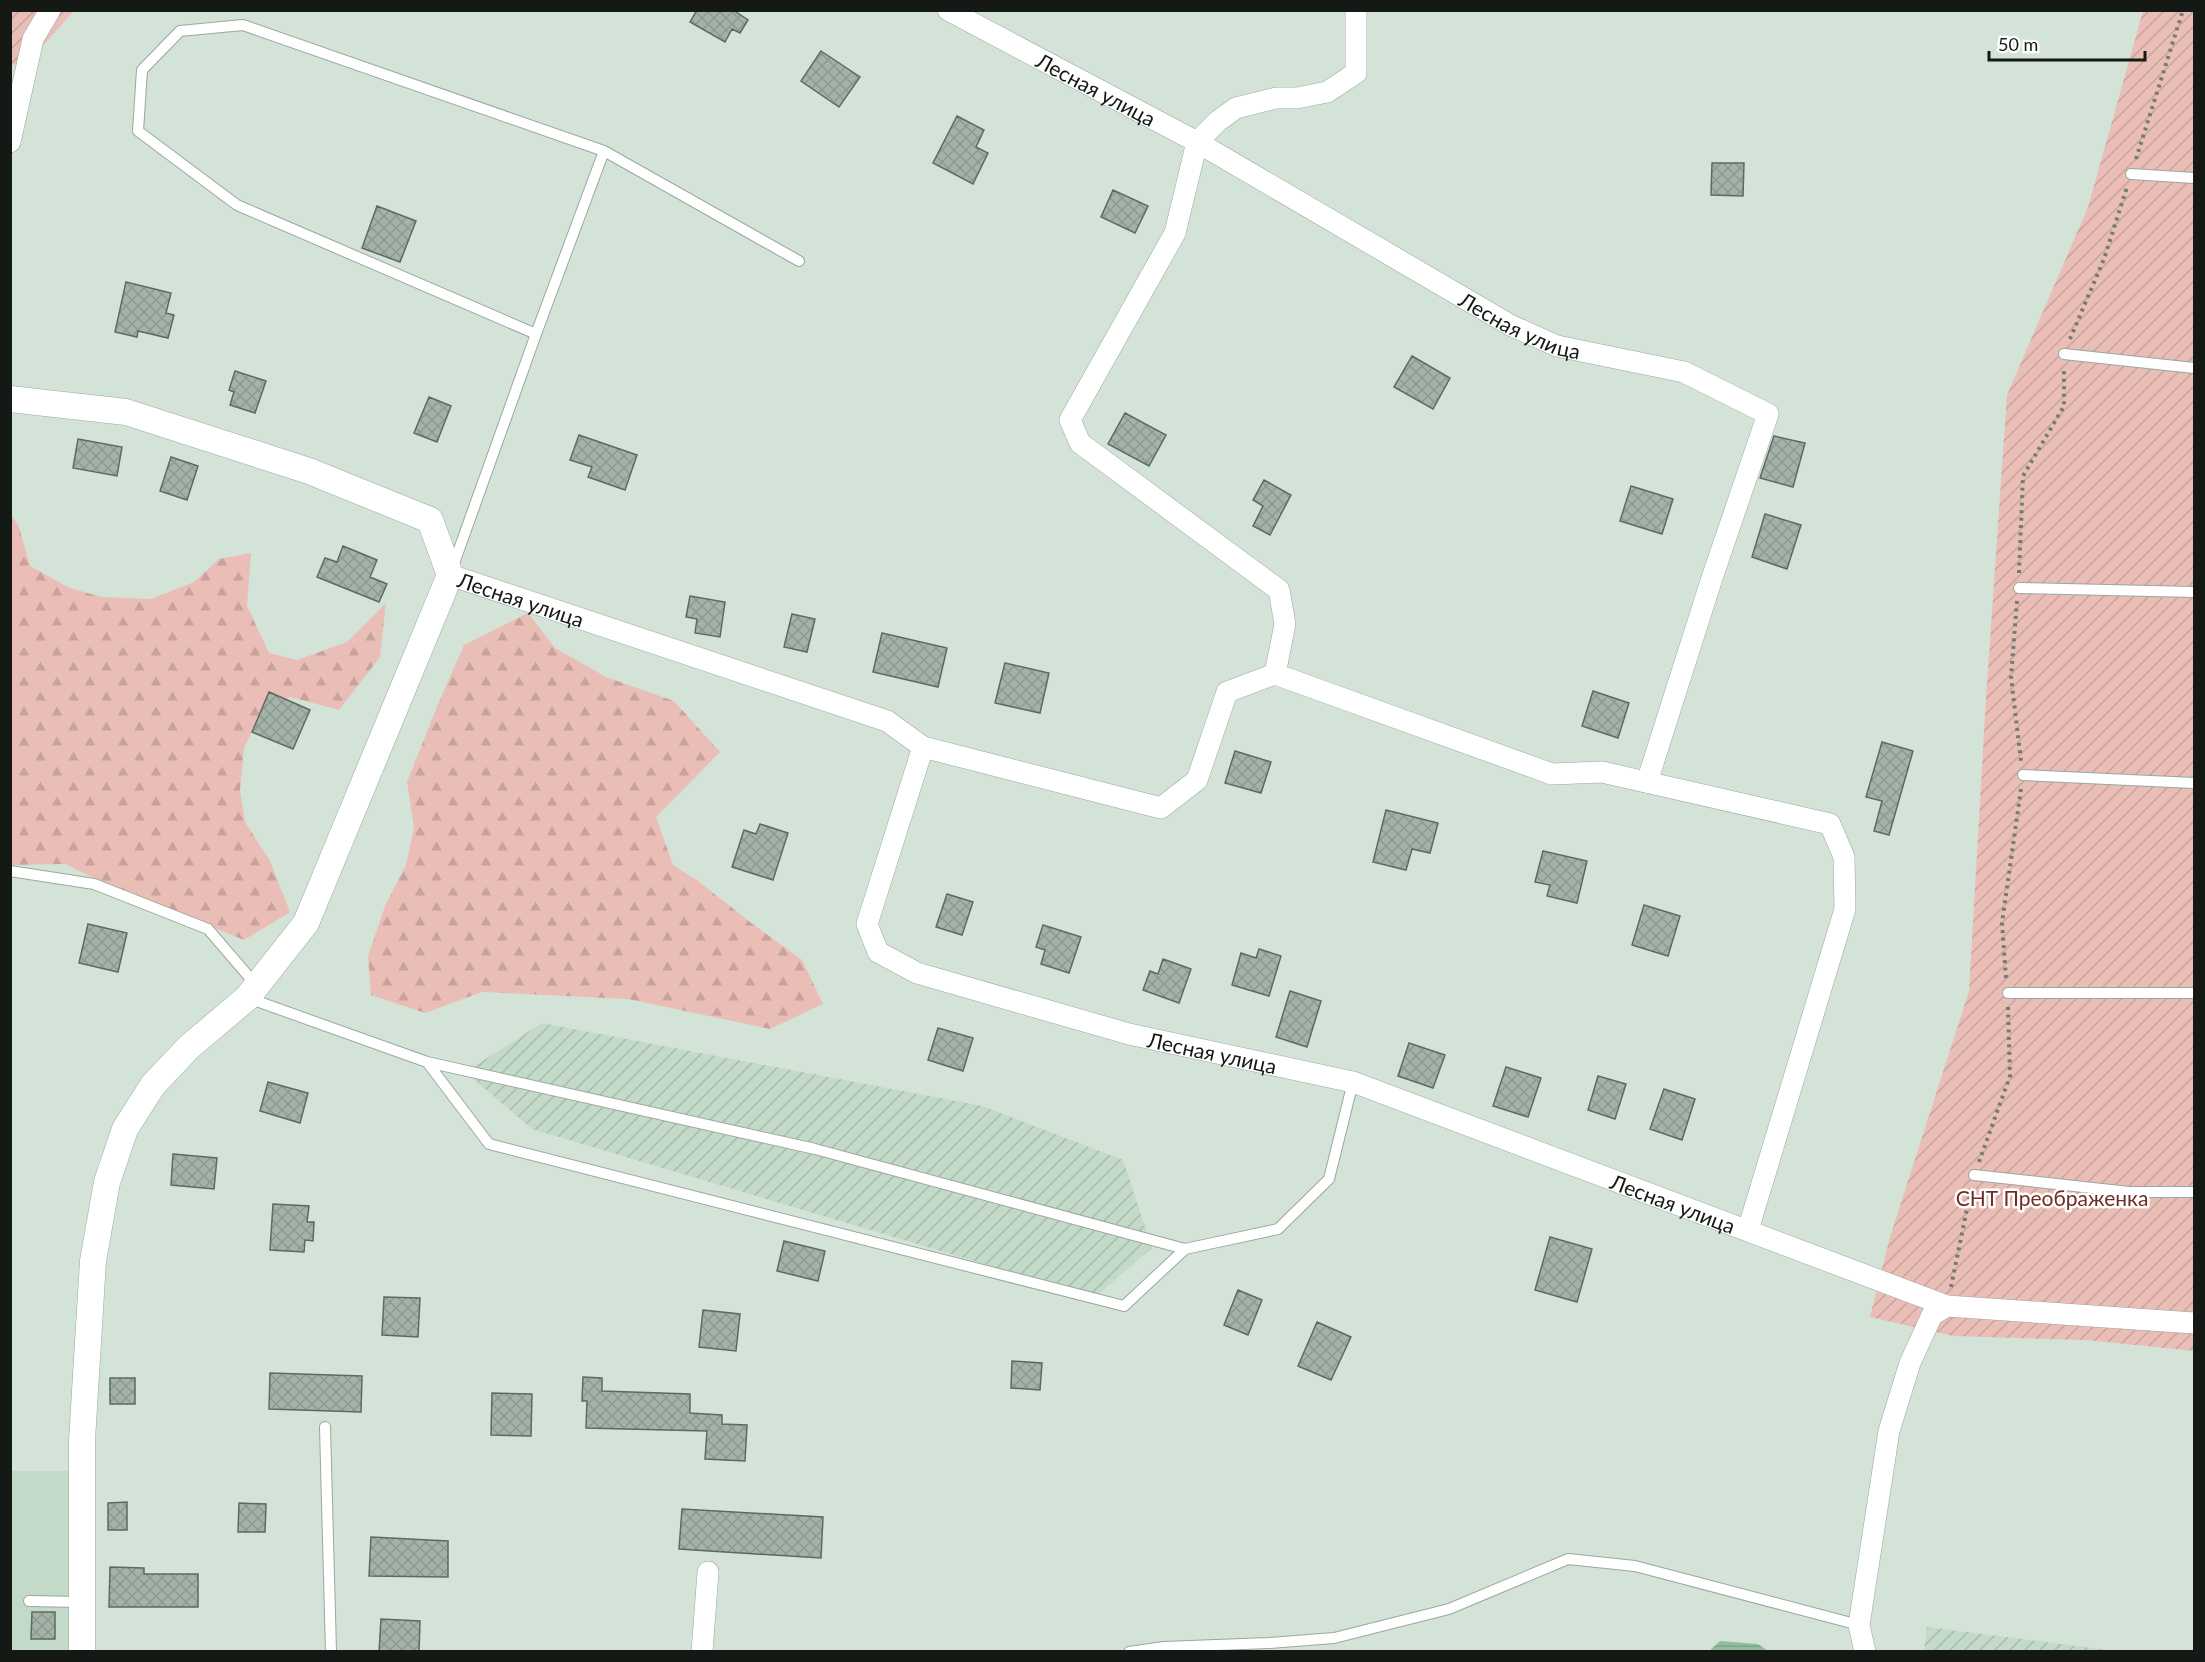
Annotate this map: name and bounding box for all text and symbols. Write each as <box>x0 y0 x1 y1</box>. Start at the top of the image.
scale bar <box>1989 24 2145 62</box>
text: 50 m <box>1998 33 2038 55</box>
street label: Лесная улица <box>1032 46 1160 131</box>
street label: Лесная улица <box>1454 285 1583 363</box>
street label: Лесная улица <box>454 566 587 631</box>
street label: Лесная улица <box>1144 1026 1279 1078</box>
street label: Лесная улица <box>1606 1167 1739 1238</box>
park label: СНТ Преображенка <box>1956 1185 2148 1210</box>

